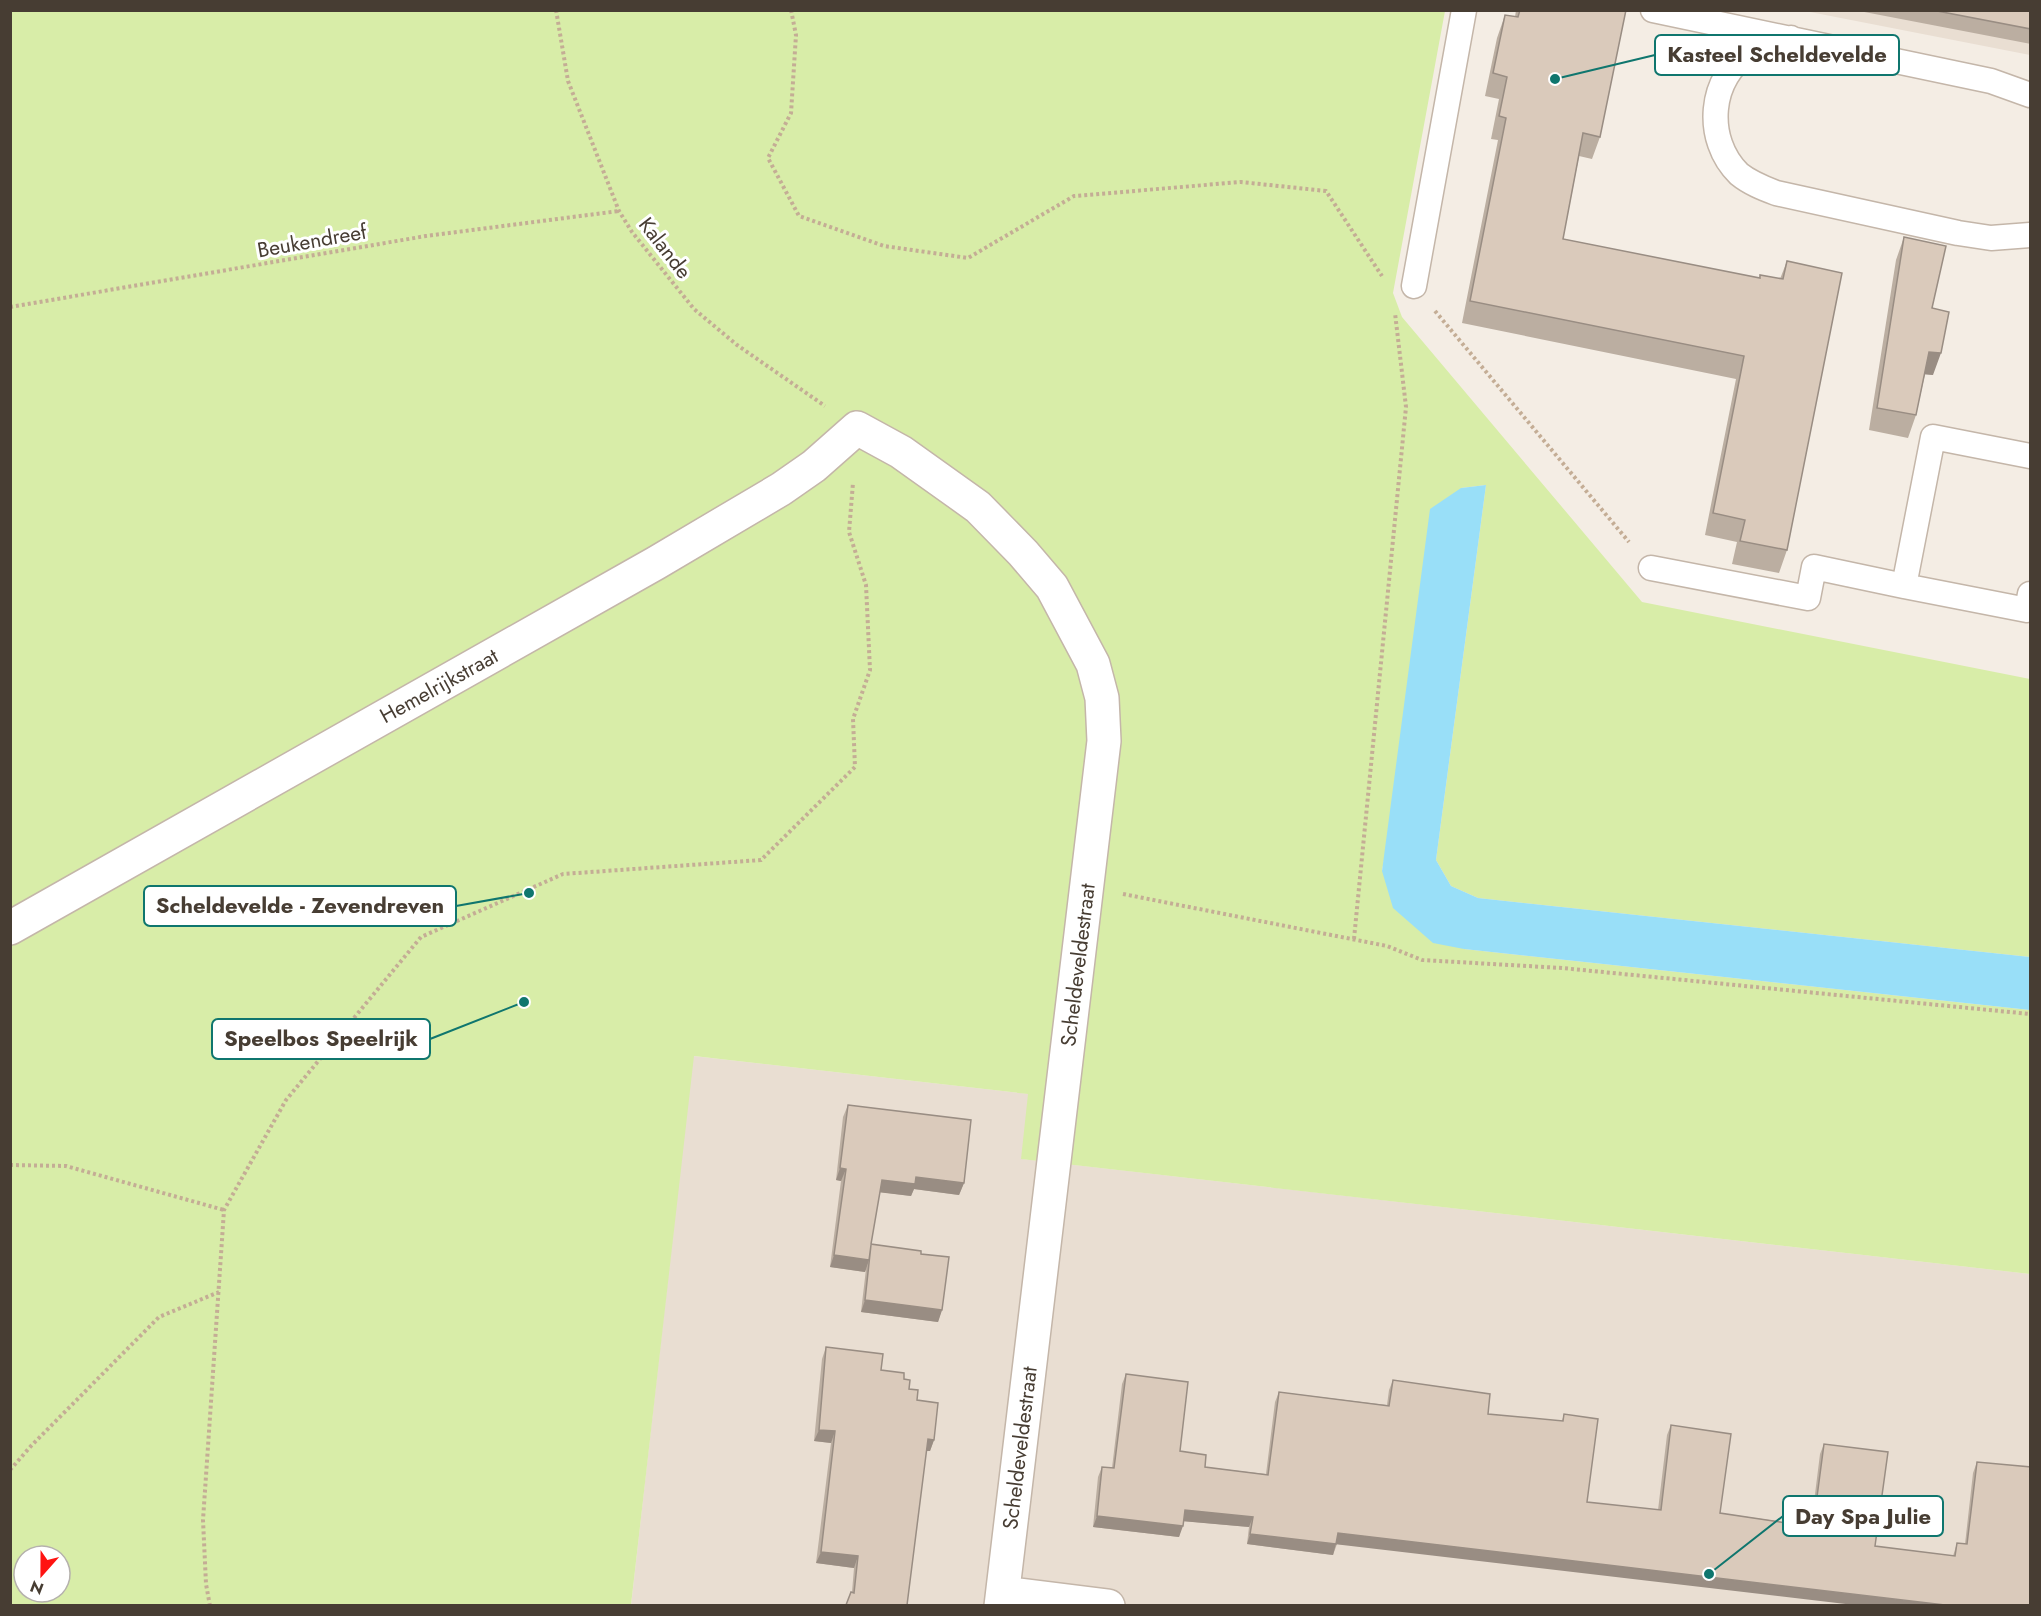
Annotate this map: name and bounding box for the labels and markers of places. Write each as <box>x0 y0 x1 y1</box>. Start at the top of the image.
callout: Kasteel Scheldevelde <box>1655 35 1899 75</box>
callout: Scheldevelde - Zevendreven <box>144 886 456 926</box>
callout: Speelbos Speelrijk <box>212 1019 430 1059</box>
callout: Day Spa Julie <box>1783 1496 1943 1536</box>

